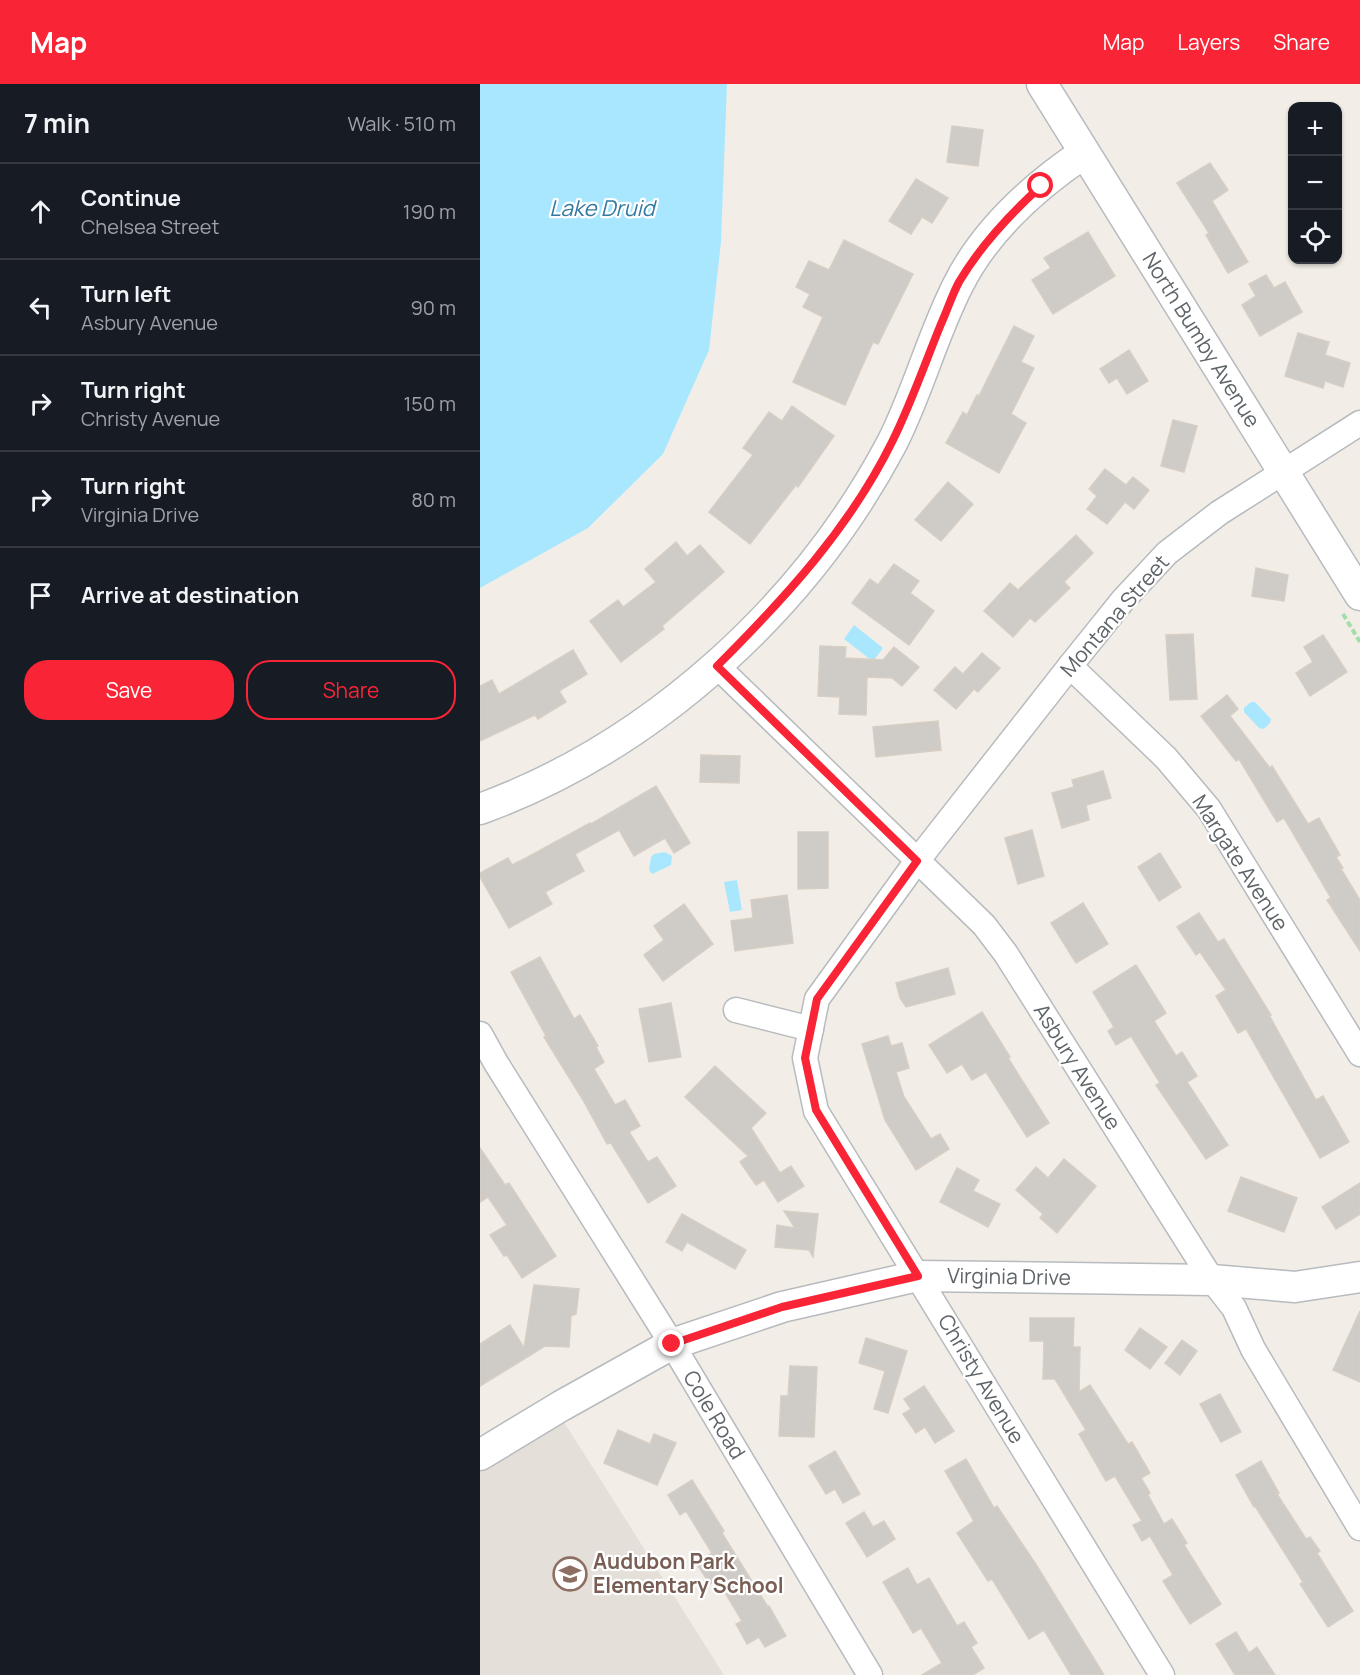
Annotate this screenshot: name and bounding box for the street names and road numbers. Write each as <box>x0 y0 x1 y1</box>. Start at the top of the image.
street label: North Bumby Avenue <box>1137 247 1267 432</box>
street label: Montana Street <box>1054 549 1175 682</box>
street label: Margate Avenue <box>1186 789 1295 936</box>
street label: Asbury Avenue <box>1028 998 1128 1135</box>
street label: Virginia Drive <box>947 1261 1071 1291</box>
street label: Christy Avenue <box>932 1309 1032 1448</box>
street label: Cole Road <box>677 1365 752 1464</box>

